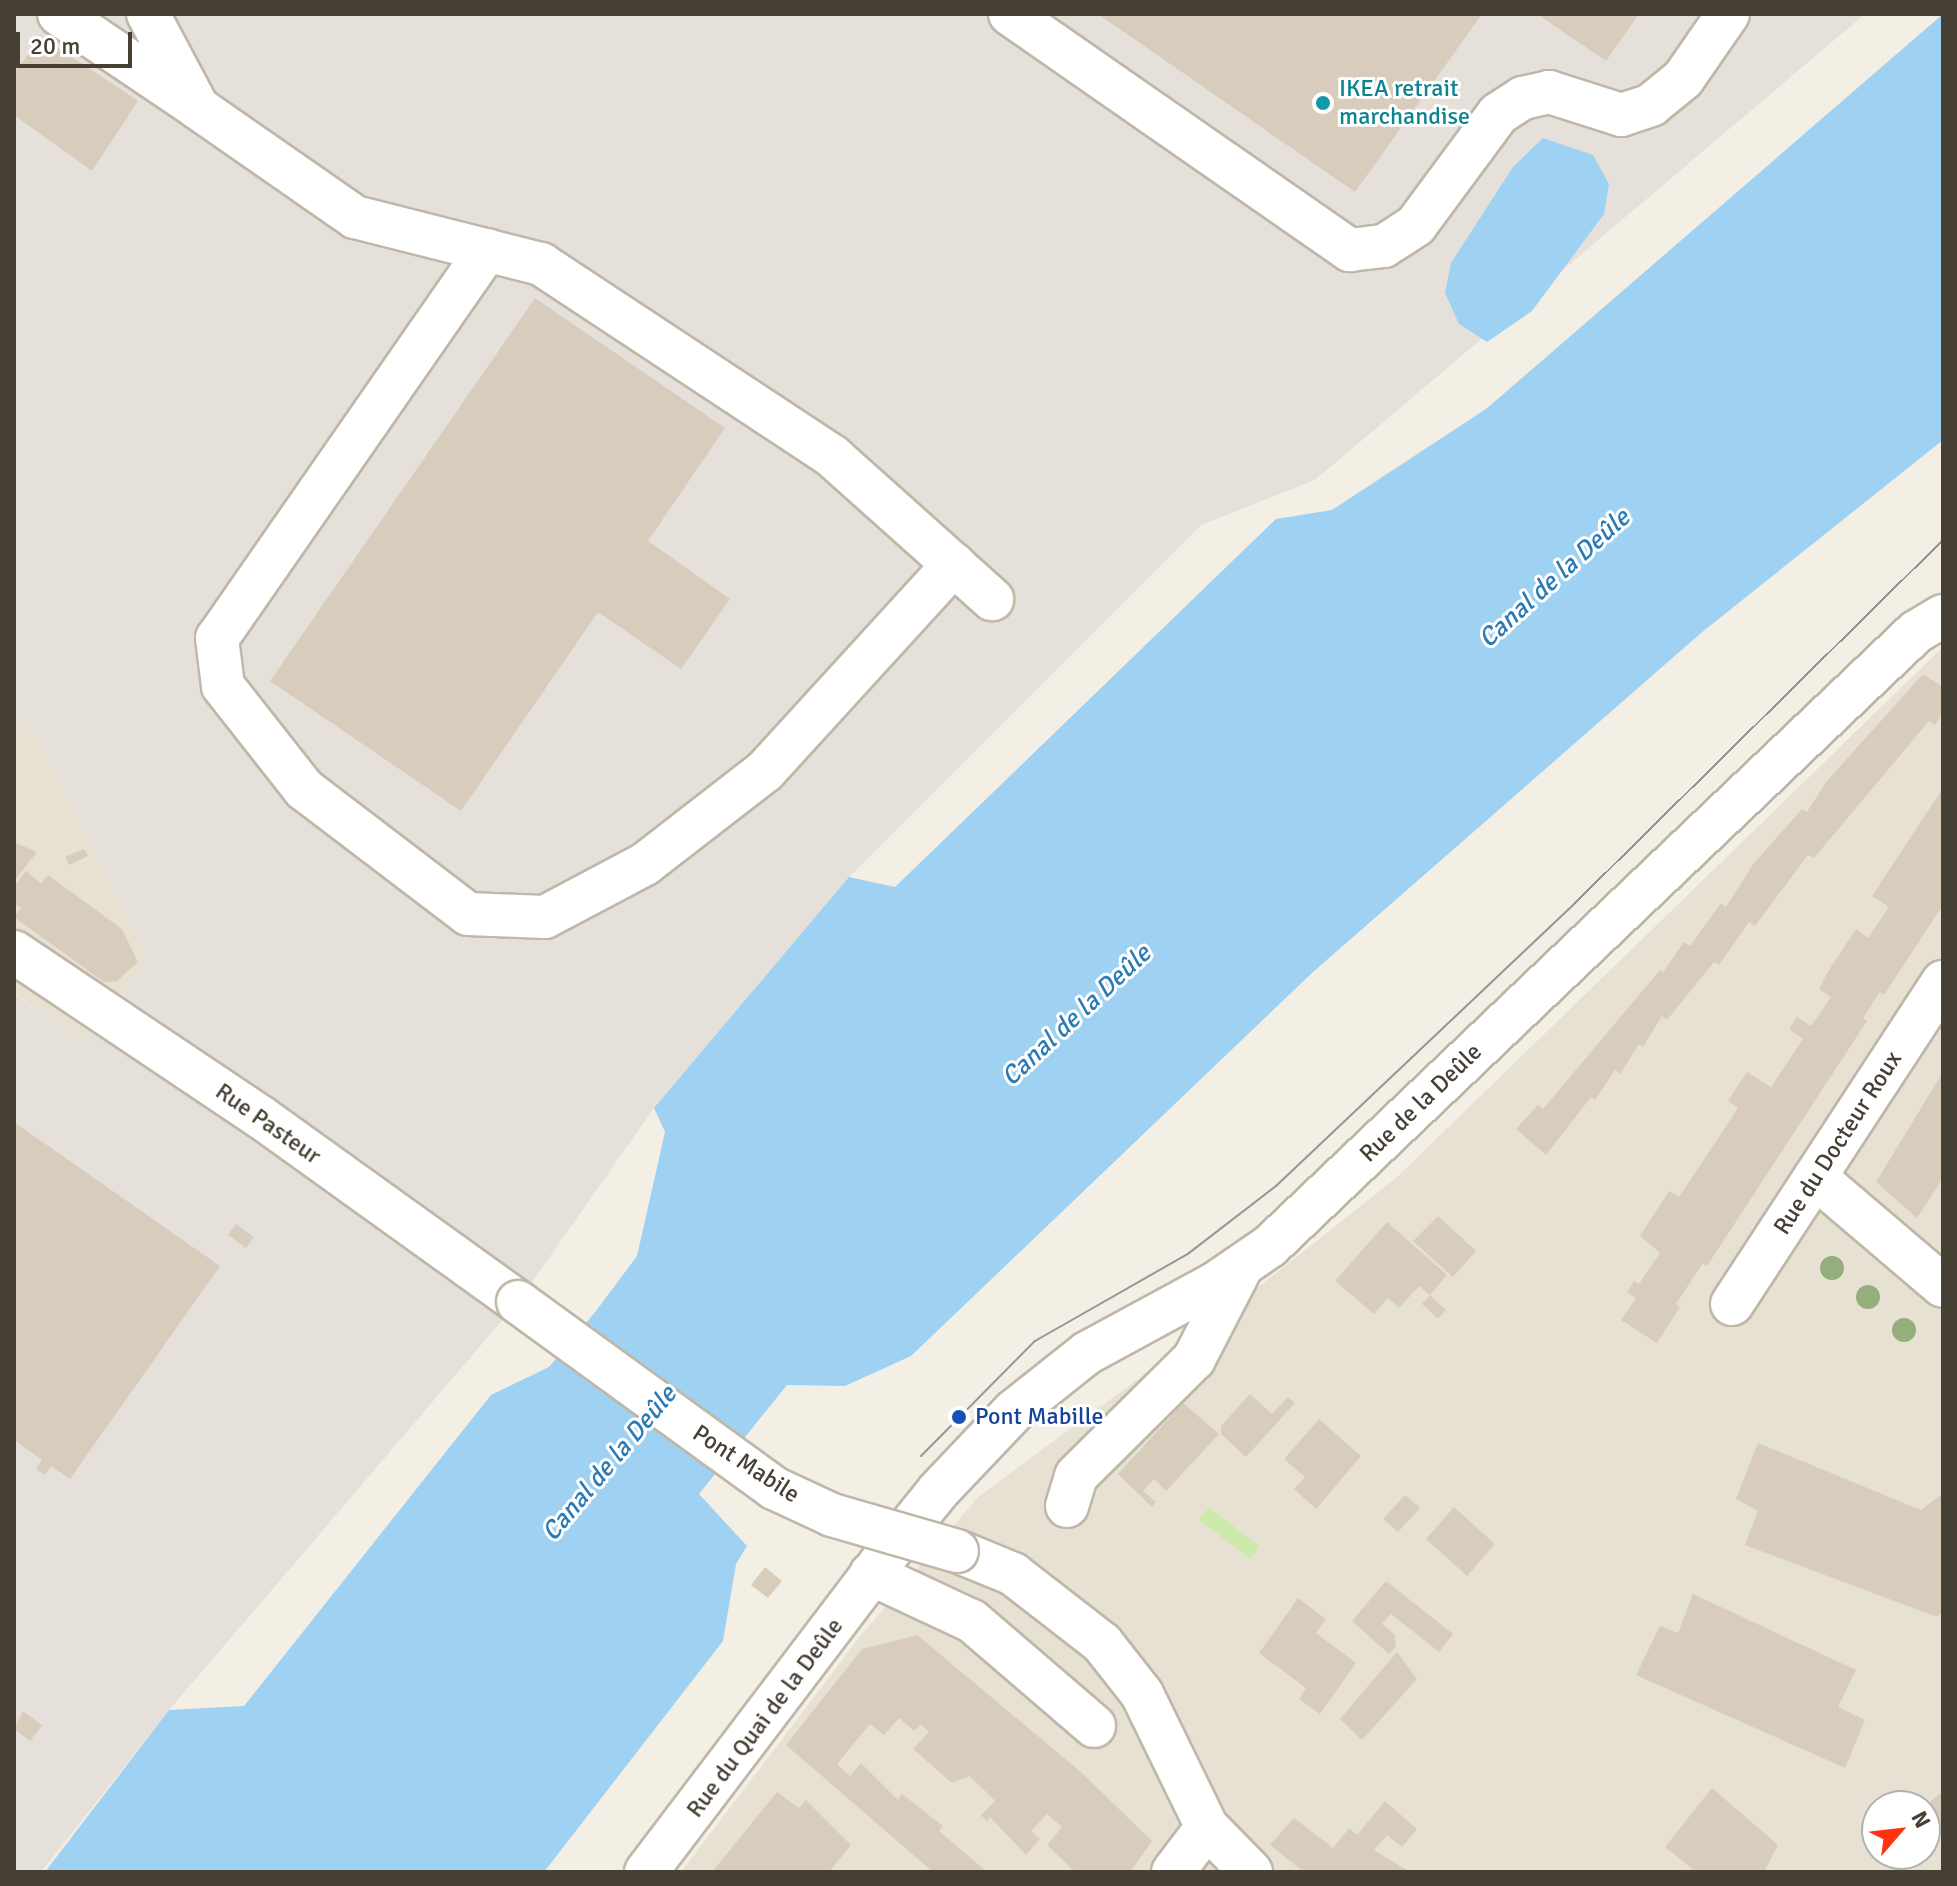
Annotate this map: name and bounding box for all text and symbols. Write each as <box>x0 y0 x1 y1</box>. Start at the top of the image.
scale bar <box>20 16 136 66</box>
text: 20 m <box>30 31 80 61</box>
place label: IKEA retrait marchandise <box>1339 75 1470 131</box>
marker: IKEA retrait marchandise <box>1314 94 1332 112</box>
water label: Canal de la Deûle <box>1473 503 1637 655</box>
water label: Canal de la Deûle <box>996 939 1158 1093</box>
street label: Rue de la Deûle <box>1354 1038 1488 1168</box>
street label: Rue du Docteur Roux <box>1768 1046 1908 1240</box>
street label: Rue Pasteur <box>210 1077 326 1171</box>
water label: Canal de la Deûle <box>536 1380 684 1548</box>
place label: Pont Mabille <box>975 1403 1104 1431</box>
marker: Pont Mabille <box>950 1408 968 1426</box>
street label: Pont Mabile <box>687 1419 805 1509</box>
street label: Rue du Quai de la Deûle <box>681 1613 849 1823</box>
north arrow <box>1861 1790 1941 1870</box>
text: N <box>1905 1806 1936 1833</box>

